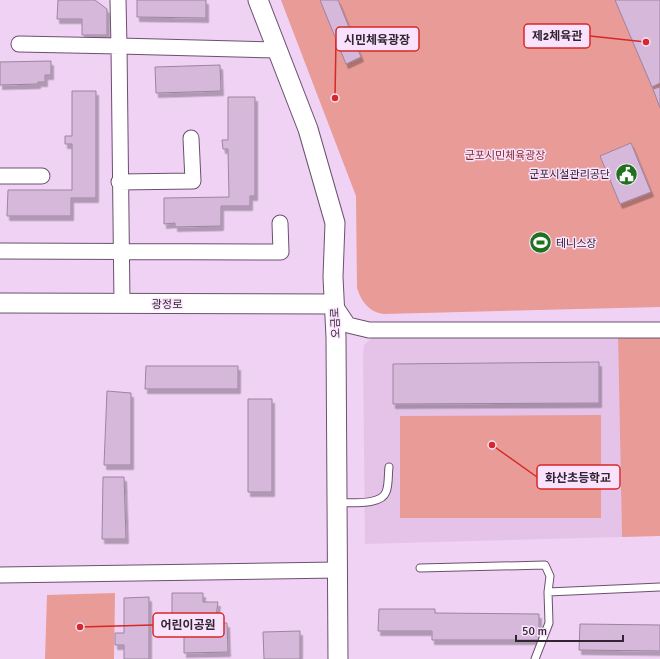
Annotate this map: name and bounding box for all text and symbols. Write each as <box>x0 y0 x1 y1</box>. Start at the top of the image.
callout: 제2체육관 <box>524 24 590 48</box>
callout: 시민체육광장 <box>336 27 419 51</box>
text: 제2체육관 <box>532 29 582 44</box>
text: 시민체육광장 <box>344 33 410 48</box>
park label: 군포시민체육광장 <box>465 149 545 162</box>
public building icon: 군포시설관리공단 <box>613 161 639 187</box>
place label: 군포시설관리공단 <box>529 168 610 181</box>
sports icon: 테니스장 <box>528 230 554 256</box>
place label: 테니스장 <box>556 237 596 250</box>
street label: 광정로 <box>152 298 182 311</box>
street label: 오금로 <box>328 307 343 338</box>
callout: 화산초등학교 <box>537 465 620 489</box>
text: 화산초등학교 <box>545 471 611 486</box>
callout: 어린이공원 <box>153 613 224 637</box>
scale bar <box>516 617 623 643</box>
text: 어린이공원 <box>160 618 216 633</box>
text: 50 m <box>522 624 547 639</box>

